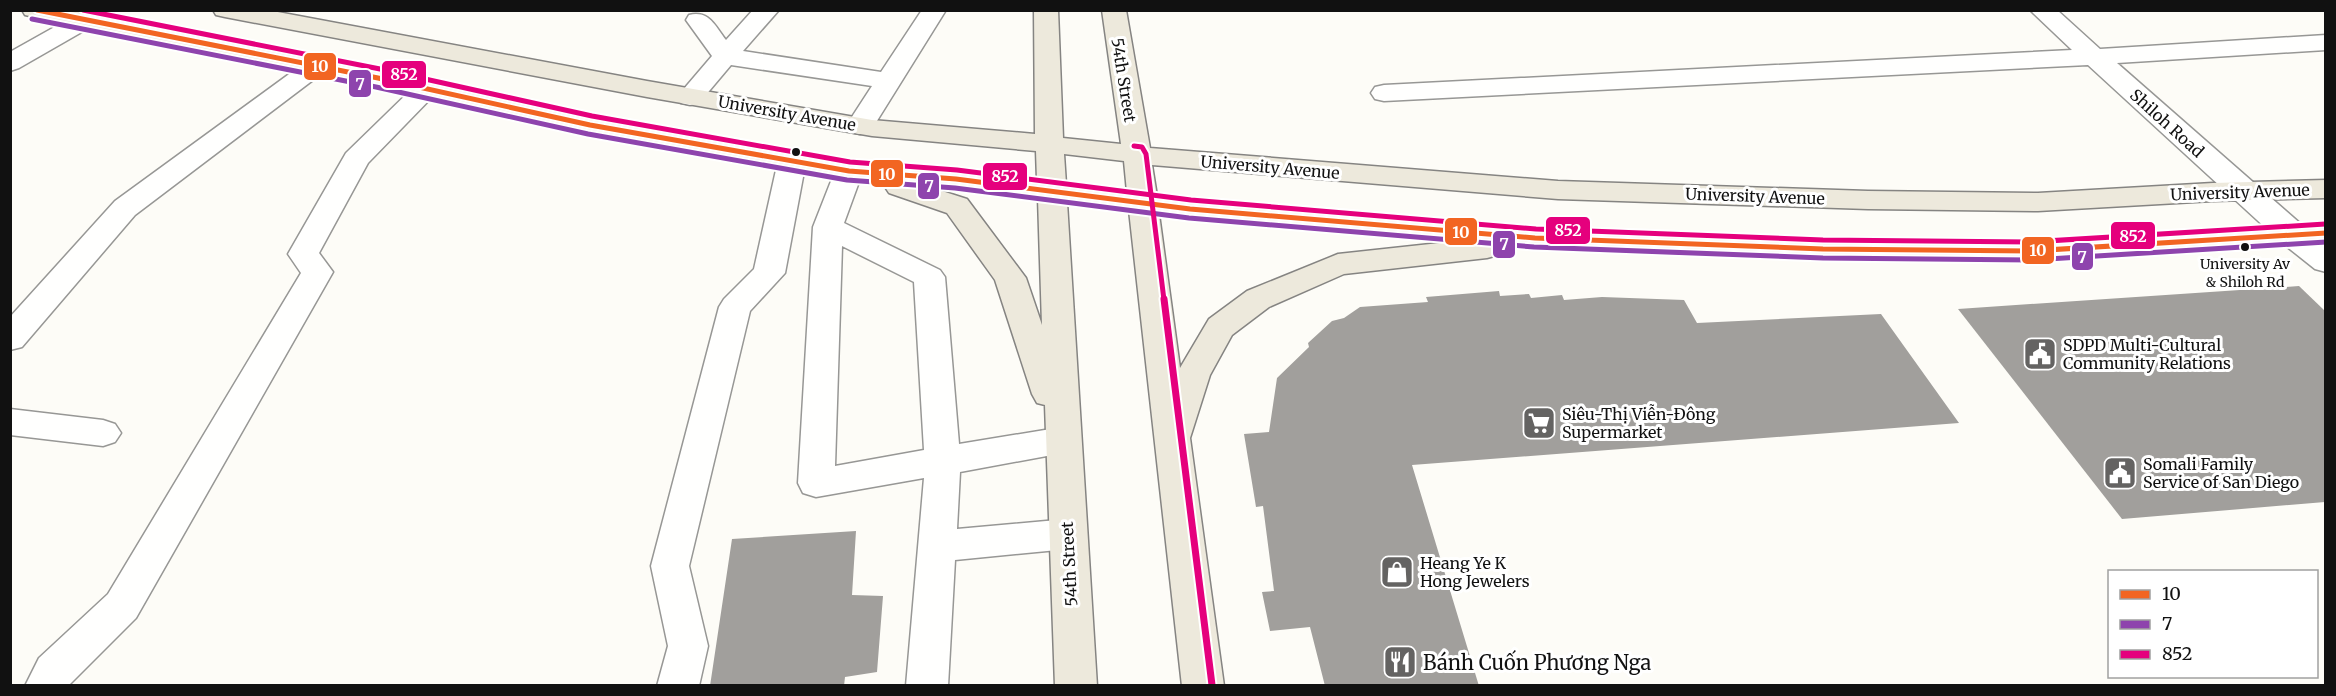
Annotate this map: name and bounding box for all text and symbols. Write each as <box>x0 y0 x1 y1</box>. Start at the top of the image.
street label: 54th Street <box>1107 36 1141 124</box>
line badge: 10 <box>303 52 337 81</box>
text: 10 <box>311 56 329 76</box>
line badge: 852 <box>381 60 427 89</box>
text: 852 <box>390 64 418 84</box>
line badge: 7 <box>348 69 372 98</box>
text: 7 <box>355 74 365 94</box>
street label: Shiloh Road <box>2126 85 2208 162</box>
street label: University Avenue <box>717 91 857 135</box>
unlabelled marker <box>790 146 802 158</box>
street label: University Avenue <box>1200 151 1340 183</box>
line badge: 10 <box>870 159 904 188</box>
line badge: 852 <box>982 162 1028 191</box>
text: 10 <box>878 164 896 184</box>
text: 852 <box>991 166 1019 186</box>
line badge: 7 <box>917 172 940 200</box>
text: 7 <box>924 176 934 196</box>
street label: University Avenue <box>2170 180 2310 204</box>
street label: University Avenue <box>1685 184 1825 208</box>
line badge: 852 <box>1545 216 1591 245</box>
line badge: 10 <box>1444 217 1478 246</box>
text: 852 <box>1554 220 1582 240</box>
line badge: 852 <box>2110 221 2156 250</box>
text: 10 <box>1452 222 1470 242</box>
text: 852 <box>2119 226 2147 246</box>
line badge: 7 <box>1492 230 1516 259</box>
text: 7 <box>1499 234 1509 254</box>
line badge: 10 <box>2021 236 2055 265</box>
text: 10 <box>2029 240 2047 260</box>
marker: University Av & Shiloh Rd <box>2239 241 2251 253</box>
line badge: 7 <box>2071 242 2094 271</box>
text: 7 <box>2077 247 2087 267</box>
place label: University Av & Shiloh Rd <box>2200 255 2291 291</box>
place label: SDPD Multi-Cultural Community Relations <box>2063 335 2231 373</box>
public building icon: SDPD Multi-Cultural Community Relations <box>2022 336 2058 372</box>
place label: Siêu-Thị Viễn-Đông Supermarket <box>1562 404 1716 442</box>
supermarket icon: Siêu-Thị Viễn-Đông Supermarket <box>1521 405 1557 441</box>
place label: Somali Family Service of San Diego <box>2143 454 2299 492</box>
public building icon: Somali Family Service of San Diego <box>2102 455 2138 491</box>
street label: 54th Street <box>1057 520 1081 607</box>
place label: Heang Ye K Hong Jewelers <box>1420 553 1530 591</box>
shop icon: Heang Ye K Hong Jewelers <box>1379 554 1415 590</box>
legend <box>2108 570 2318 678</box>
text: 10 <box>2162 582 2181 605</box>
text: 7 <box>2162 612 2172 635</box>
text: 852 <box>2162 642 2192 665</box>
restaurant icon: Bánh Cuốn Phương Nga <box>1382 644 1418 680</box>
place label: Bánh Cuốn Phương Nga <box>1423 650 1652 675</box>

